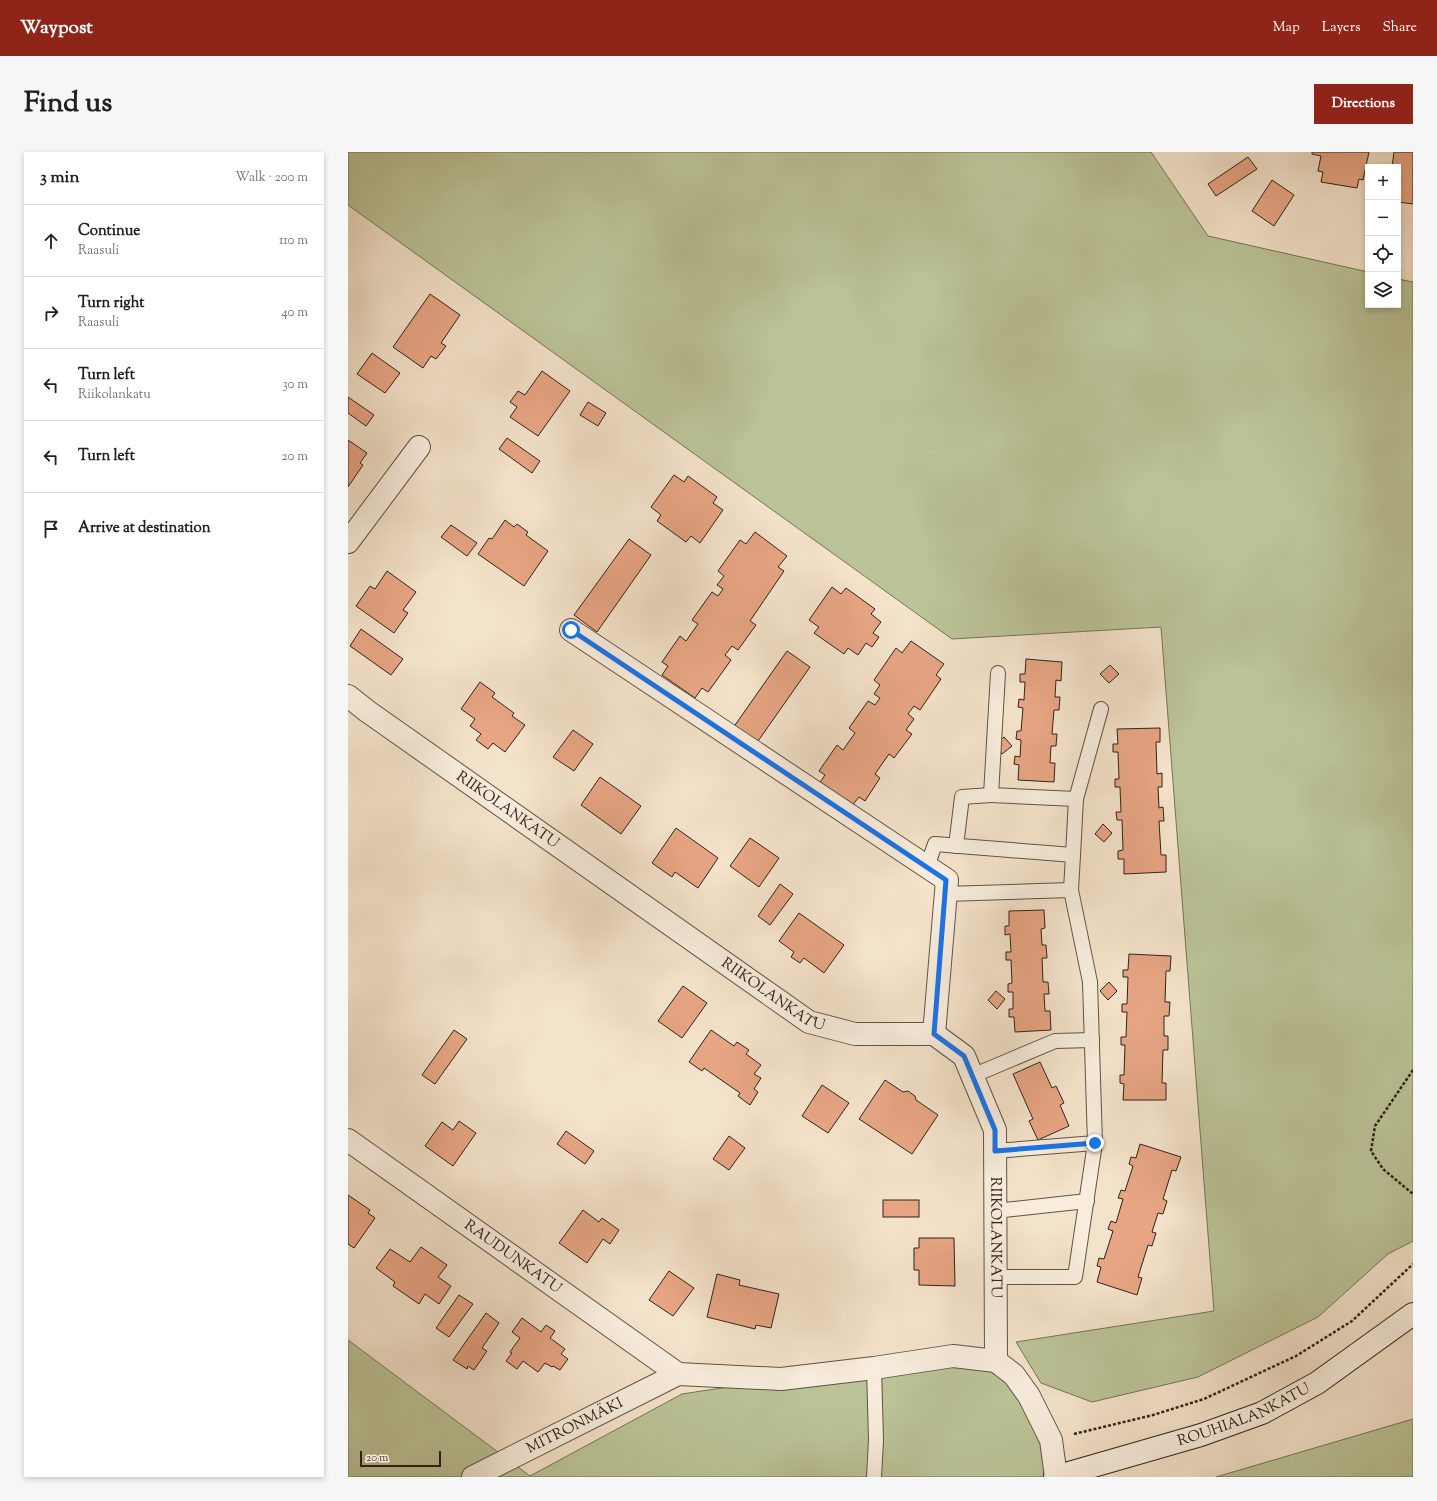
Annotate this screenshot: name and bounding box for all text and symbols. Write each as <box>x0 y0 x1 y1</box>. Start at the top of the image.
text: Waypost <box>20 15 93 42</box>
text: Map <box>1273 18 1300 38</box>
text: Layers <box>1322 18 1360 38</box>
text: Share <box>1382 18 1417 38</box>
text: Find us <box>24 84 112 124</box>
button: Directions <box>1314 84 1413 124</box>
map controls <box>1365 164 1401 308</box>
button: + <box>1365 164 1401 200</box>
text: 3 min <box>40 166 79 190</box>
text: Walk · 200 m <box>235 169 308 187</box>
button: − <box>1365 200 1401 236</box>
text: Continue <box>78 221 140 242</box>
icon: ahead <box>40 230 62 252</box>
text: 110 m <box>279 232 308 250</box>
button: locate <box>1365 236 1401 272</box>
text: Raasuli <box>78 242 119 260</box>
button: layers <box>1365 272 1401 308</box>
text: Turn right <box>78 293 144 314</box>
icon: right <box>40 302 62 324</box>
text: 40 m <box>281 304 308 322</box>
text: Raasuli <box>78 314 119 332</box>
text: Turn left <box>78 365 135 386</box>
icon: left <box>40 374 62 396</box>
text: 30 m <box>282 376 308 394</box>
text: Riikolankatu <box>78 386 151 404</box>
icon: left <box>40 446 62 468</box>
text: Turn left <box>78 446 135 467</box>
text: 20 m <box>282 448 308 466</box>
icon: arrive <box>40 518 62 540</box>
text: Arrive at destination <box>78 518 211 539</box>
route start <box>562 621 580 639</box>
street label: RIIKOLANKATU <box>452 766 563 853</box>
street label: RIIKOLANKATU <box>717 953 827 1036</box>
route end <box>1086 1134 1104 1152</box>
street label: RIIKOLANKATU <box>985 1177 1006 1298</box>
street label: RAUDUNKATU <box>460 1215 566 1299</box>
street label: ROUHIALANKATU <box>1175 1378 1314 1452</box>
street label: MITRONMÄKI <box>523 1393 627 1459</box>
scale bar <box>360 1449 441 1468</box>
text: 20 m <box>366 1450 388 1466</box>

